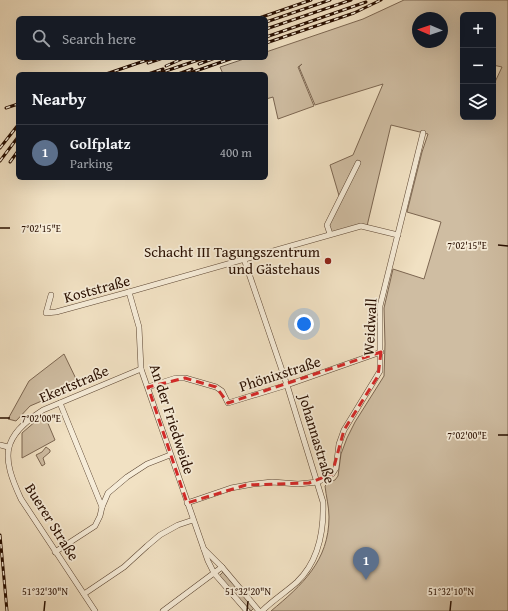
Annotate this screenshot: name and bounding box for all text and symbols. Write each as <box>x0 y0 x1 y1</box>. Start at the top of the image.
north arrow <box>412 12 448 48</box>
map controls <box>460 12 496 120</box>
button: + <box>460 12 496 48</box>
search box <box>16 16 268 60</box>
icon: search <box>30 27 52 49</box>
text: Search here <box>62 28 136 49</box>
button: − <box>460 48 496 84</box>
button: layers <box>460 84 496 120</box>
text: Nearby <box>32 86 86 111</box>
text: Golfplatz <box>70 133 131 154</box>
text: 1 <box>42 143 48 162</box>
text: 400 m <box>220 143 252 162</box>
text: Parking <box>70 154 113 173</box>
text: 7°02'15"E <box>21 221 61 236</box>
text: 7°02'15"E <box>447 238 487 253</box>
place label: Schacht III Tagungszentrum und Gästehaus <box>144 241 321 279</box>
marker: Schacht III Tagungszentrum und Gästehaus <box>323 256 333 266</box>
street label: Koststraße <box>61 270 132 307</box>
street label: Weidwall <box>358 298 381 356</box>
your location <box>294 314 314 334</box>
street label: Phönixstraße <box>236 350 323 397</box>
street label: Ekertstraße <box>36 359 112 408</box>
street label: An der Friedweide <box>145 361 200 477</box>
street label: Johannastraße <box>293 390 341 486</box>
text: 7°02'00"E <box>21 411 61 426</box>
text: 7°02'00"E <box>447 428 487 443</box>
street label: Buerer Straße <box>20 479 85 564</box>
pin: 1 <box>353 547 379 580</box>
text: 51°32'30"N <box>22 584 68 599</box>
text: 51°32'20"N <box>225 584 271 599</box>
text: 51°32'10"N <box>428 584 474 599</box>

